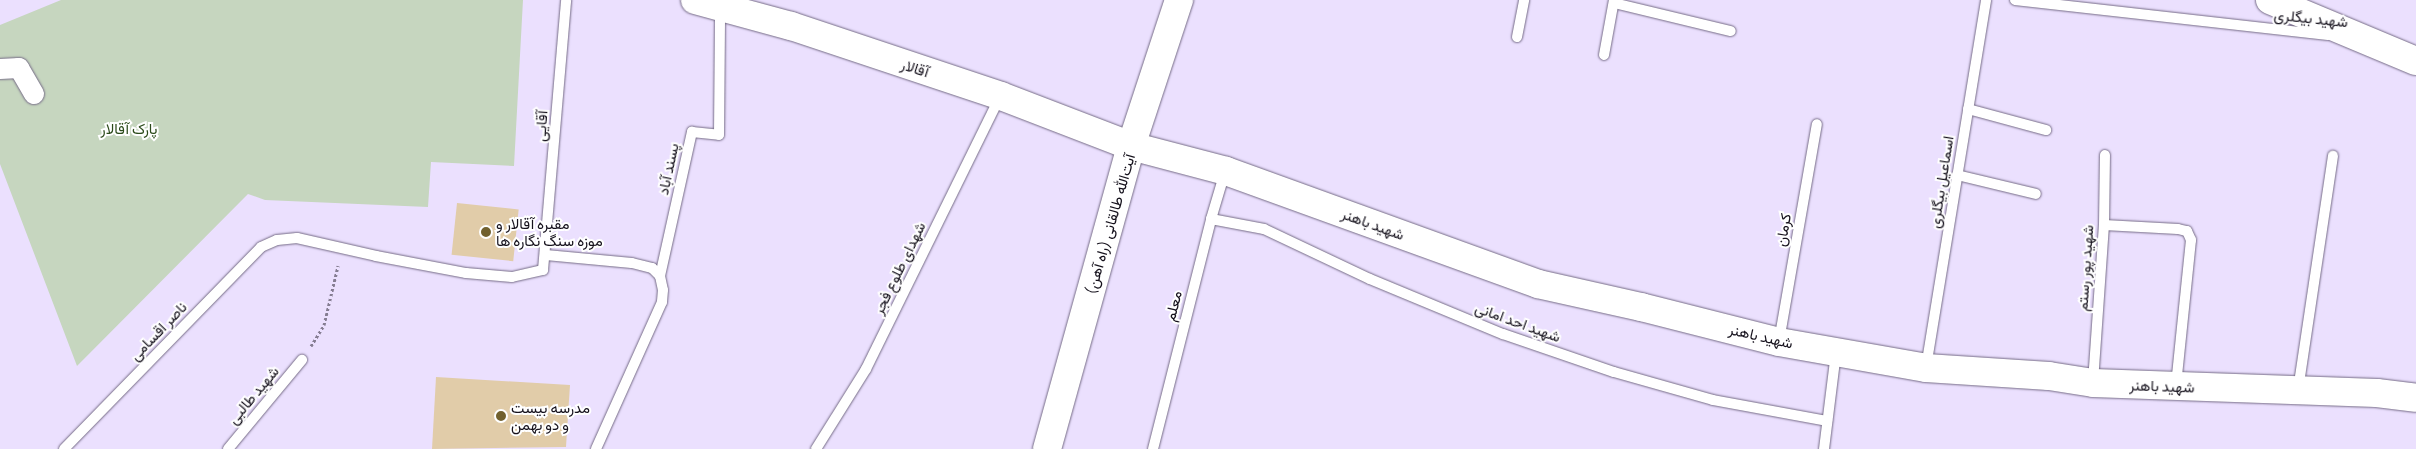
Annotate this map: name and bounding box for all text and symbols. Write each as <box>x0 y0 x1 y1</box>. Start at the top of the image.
street label: شهید بیگلری <box>2273 5 2349 31</box>
street label: آقالار <box>899 55 931 81</box>
street label: آقایی <box>531 110 551 142</box>
park label: پارک آقالار <box>101 120 157 138</box>
street label: اسماعیل بیگلری <box>1925 135 1957 229</box>
street label: پسند آباد <box>654 142 682 196</box>
street label: (راه آهن) آیت‌الله طالقانی <box>1081 152 1139 296</box>
street label: شهید باهنر <box>1339 204 1407 244</box>
street label: کرمان <box>1771 212 1795 248</box>
place label: مقبره آقالار و موزه سنگ نگاره ها <box>496 214 603 249</box>
street label: شهدای طلوع فجر <box>869 219 929 317</box>
street label: شهید پور رستم <box>2073 224 2097 312</box>
marker: مقبره آقالار و موزه سنگ نگاره ها <box>480 226 492 238</box>
street label: معلم <box>1161 289 1185 323</box>
street label: ناصر اقسامی <box>126 298 190 364</box>
street label: شهید احد امانی <box>1473 298 1563 346</box>
street label: شهید باهنر <box>1727 320 1795 352</box>
street label: شهید طالبی <box>224 362 282 428</box>
street label: شهید باهنر <box>2129 376 2195 396</box>
place label: مدرسه بیست و دو بهمن <box>511 398 590 433</box>
marker: مدرسه بیست و دو بهمن <box>495 410 507 422</box>

